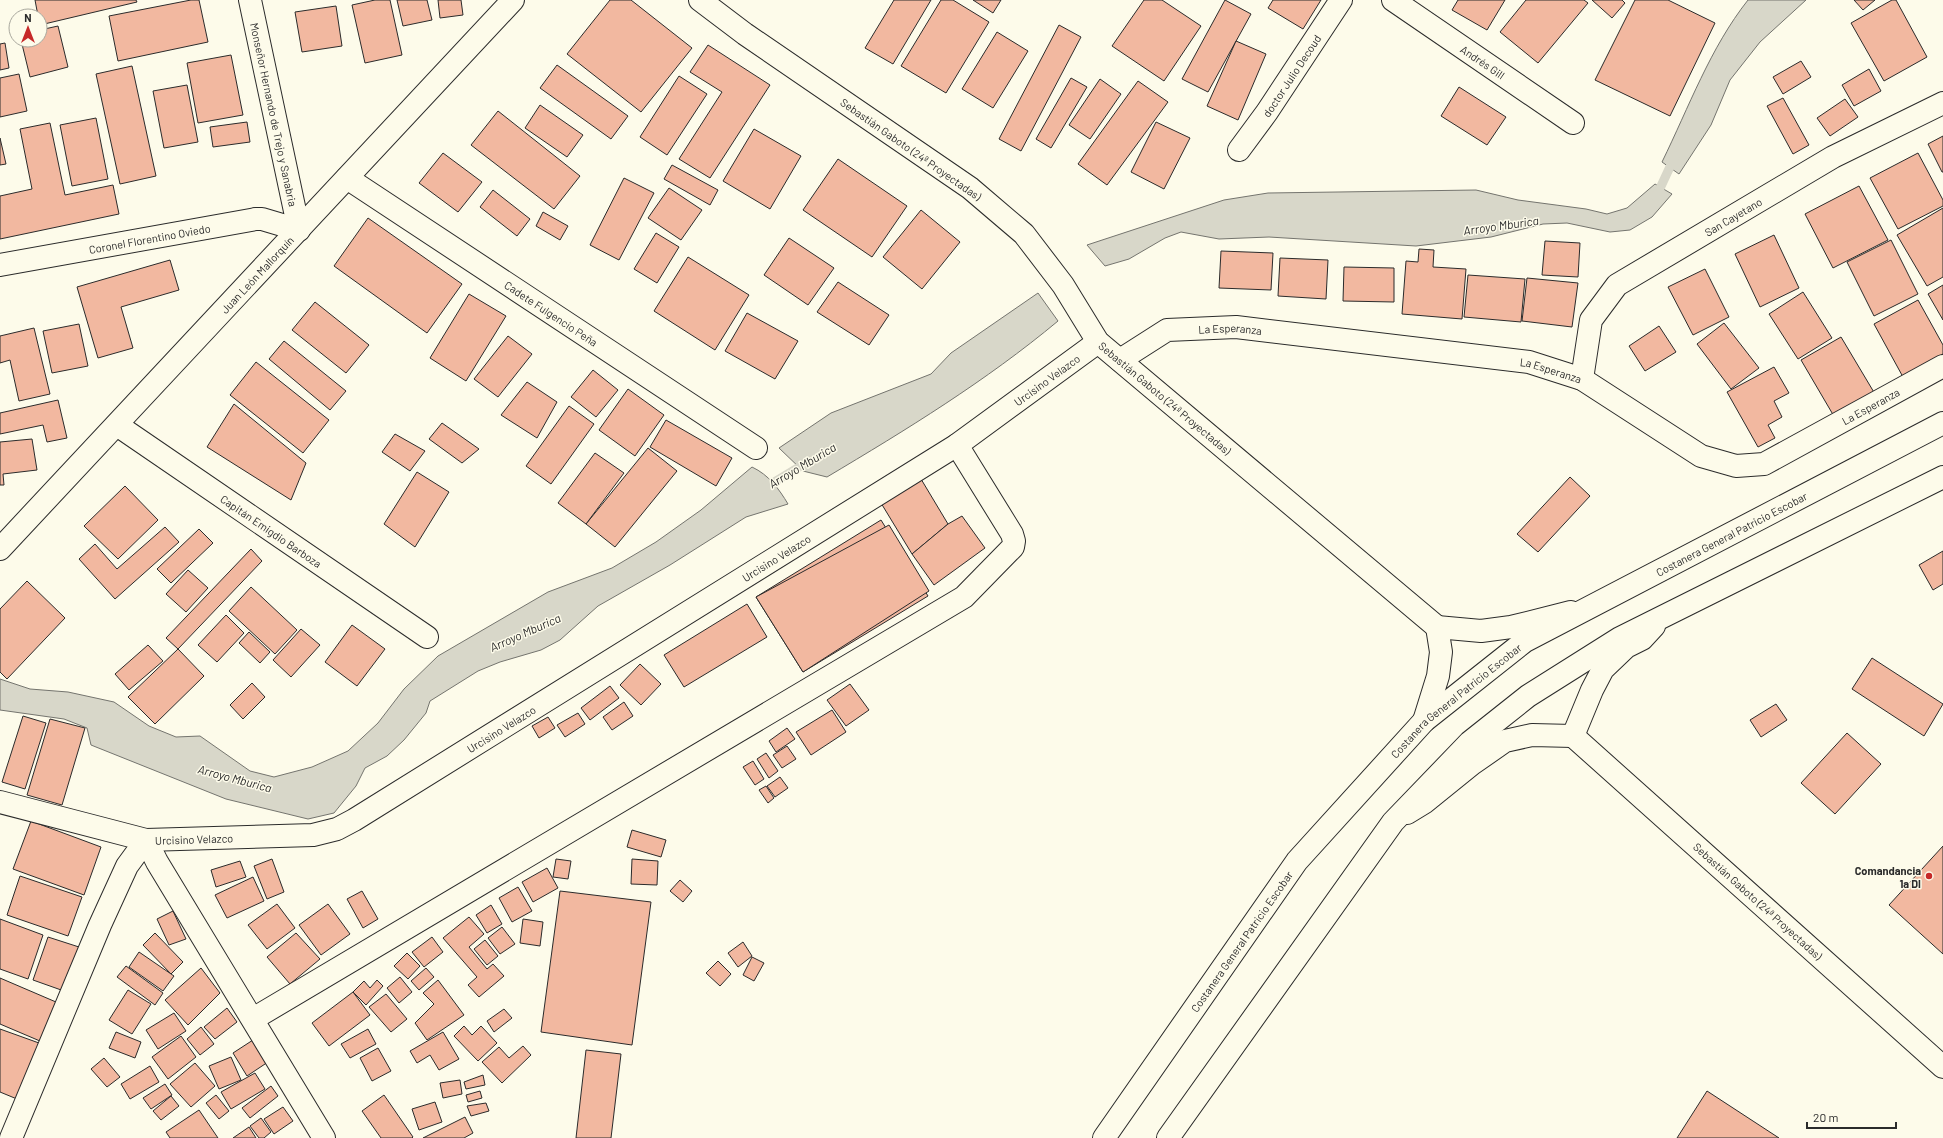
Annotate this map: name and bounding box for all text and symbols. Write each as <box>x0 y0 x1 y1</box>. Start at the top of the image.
north arrow <box>8 8 48 48</box>
text: N <box>24 11 32 24</box>
street label: Monseñor Hernando de Trejo y Sanabria <box>248 21 300 208</box>
street label: doctor Julio Decoud <box>1259 32 1323 119</box>
street label: Andrés Gill <box>1459 42 1507 81</box>
street label: Sebastián Gaboto (24ª Proyectadas) <box>838 95 984 203</box>
street label: San Cayetano <box>1702 194 1764 238</box>
water label: Arroyo Mburica <box>1462 213 1540 237</box>
street label: Coronel Florentino Oviedo <box>88 221 211 255</box>
street label: Juan León Mallorquín <box>218 233 296 316</box>
street label: Cadete Fulgencio Peña <box>503 278 600 348</box>
street label: La Esperanza <box>1198 320 1263 337</box>
street label: Sebastián Gaboto (24ª Proyectadas) <box>1096 339 1234 457</box>
street label: Urcisino Velazco <box>1011 351 1082 408</box>
street label: La Esperanza <box>1519 354 1583 385</box>
street label: La Esperanza <box>1839 385 1902 427</box>
water label: Arroyo Mburica <box>766 439 838 491</box>
street label: Costanera General Patricio Escobar <box>1653 489 1809 578</box>
street label: Capitán Emigdio Barboza <box>218 492 324 570</box>
street label: Urcisino Velazco <box>739 531 813 584</box>
water label: Arroyo Mburica <box>487 610 563 654</box>
street label: Costanera General Patricio Escobar <box>1388 640 1523 760</box>
street label: Urcisino Velazco <box>464 702 538 755</box>
water label: Arroyo Mburica <box>197 761 273 795</box>
street label: Urcisino Velazco <box>155 831 233 846</box>
street label: Sebastián Gaboto (24ª Proyectadas) <box>1691 840 1825 962</box>
place label: Comandancia 1a DI <box>1855 864 1921 890</box>
street label: Costanera General Patricio Escobar <box>1188 868 1295 1014</box>
marker: Comandancia 1a DI <box>1924 871 1934 881</box>
scale bar <box>1807 1104 1896 1130</box>
text: 20 m <box>1813 1110 1839 1124</box>

